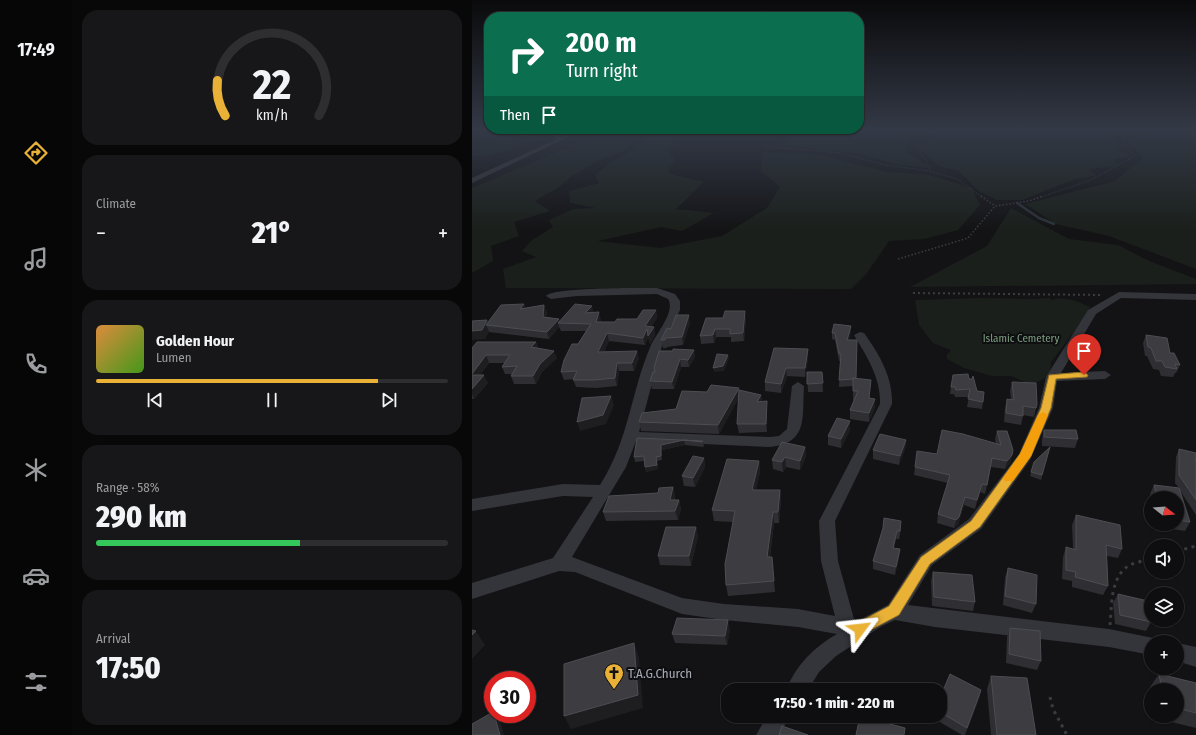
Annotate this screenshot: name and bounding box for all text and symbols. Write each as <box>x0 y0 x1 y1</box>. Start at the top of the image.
text: 200 m <box>566 26 637 59</box>
icon: right <box>500 28 552 80</box>
text: 17:49 <box>17 39 55 61</box>
text: 22 <box>252 59 291 109</box>
text: Turn right <box>566 60 638 82</box>
icon: arrive <box>538 104 560 126</box>
text: km/h <box>256 106 288 123</box>
text: Then <box>500 106 530 124</box>
icon: directions <box>22 139 50 167</box>
text: Climate <box>96 196 136 211</box>
text: 21° <box>252 215 292 251</box>
text: − <box>96 220 106 247</box>
text: + <box>438 220 448 247</box>
icon: music <box>22 245 50 273</box>
text: Golden Hour <box>156 332 234 350</box>
park label: Islamic Cemetery <box>983 332 1059 345</box>
pin <box>1067 334 1101 375</box>
icon: arrive <box>1073 340 1095 362</box>
icon: phone <box>22 350 50 378</box>
text: Lumen <box>156 350 192 365</box>
icon: previous <box>144 389 166 411</box>
icon: pause <box>261 389 283 411</box>
icon: next <box>378 389 400 411</box>
icon: climate <box>22 456 50 484</box>
text: Range · 58% <box>96 480 160 495</box>
north arrow <box>1144 491 1184 531</box>
map controls <box>1144 491 1184 723</box>
text: 290 km <box>96 499 187 535</box>
button: sound <box>1144 539 1184 579</box>
icon: car <box>22 562 50 590</box>
button: layers <box>1144 587 1184 627</box>
position arrow <box>839 608 881 650</box>
text: Arrival <box>96 631 130 646</box>
button: + <box>1144 635 1184 675</box>
text: 17:50 <box>96 650 161 686</box>
church icon: T.A.G.Church <box>603 662 625 690</box>
place label: T.A.G.Church <box>628 666 692 681</box>
icon: filters <box>22 668 50 696</box>
speed limit sign: 30 <box>484 671 536 723</box>
button: − <box>1144 683 1184 723</box>
text: 17:50 · 1 min · 220 m <box>774 694 894 712</box>

